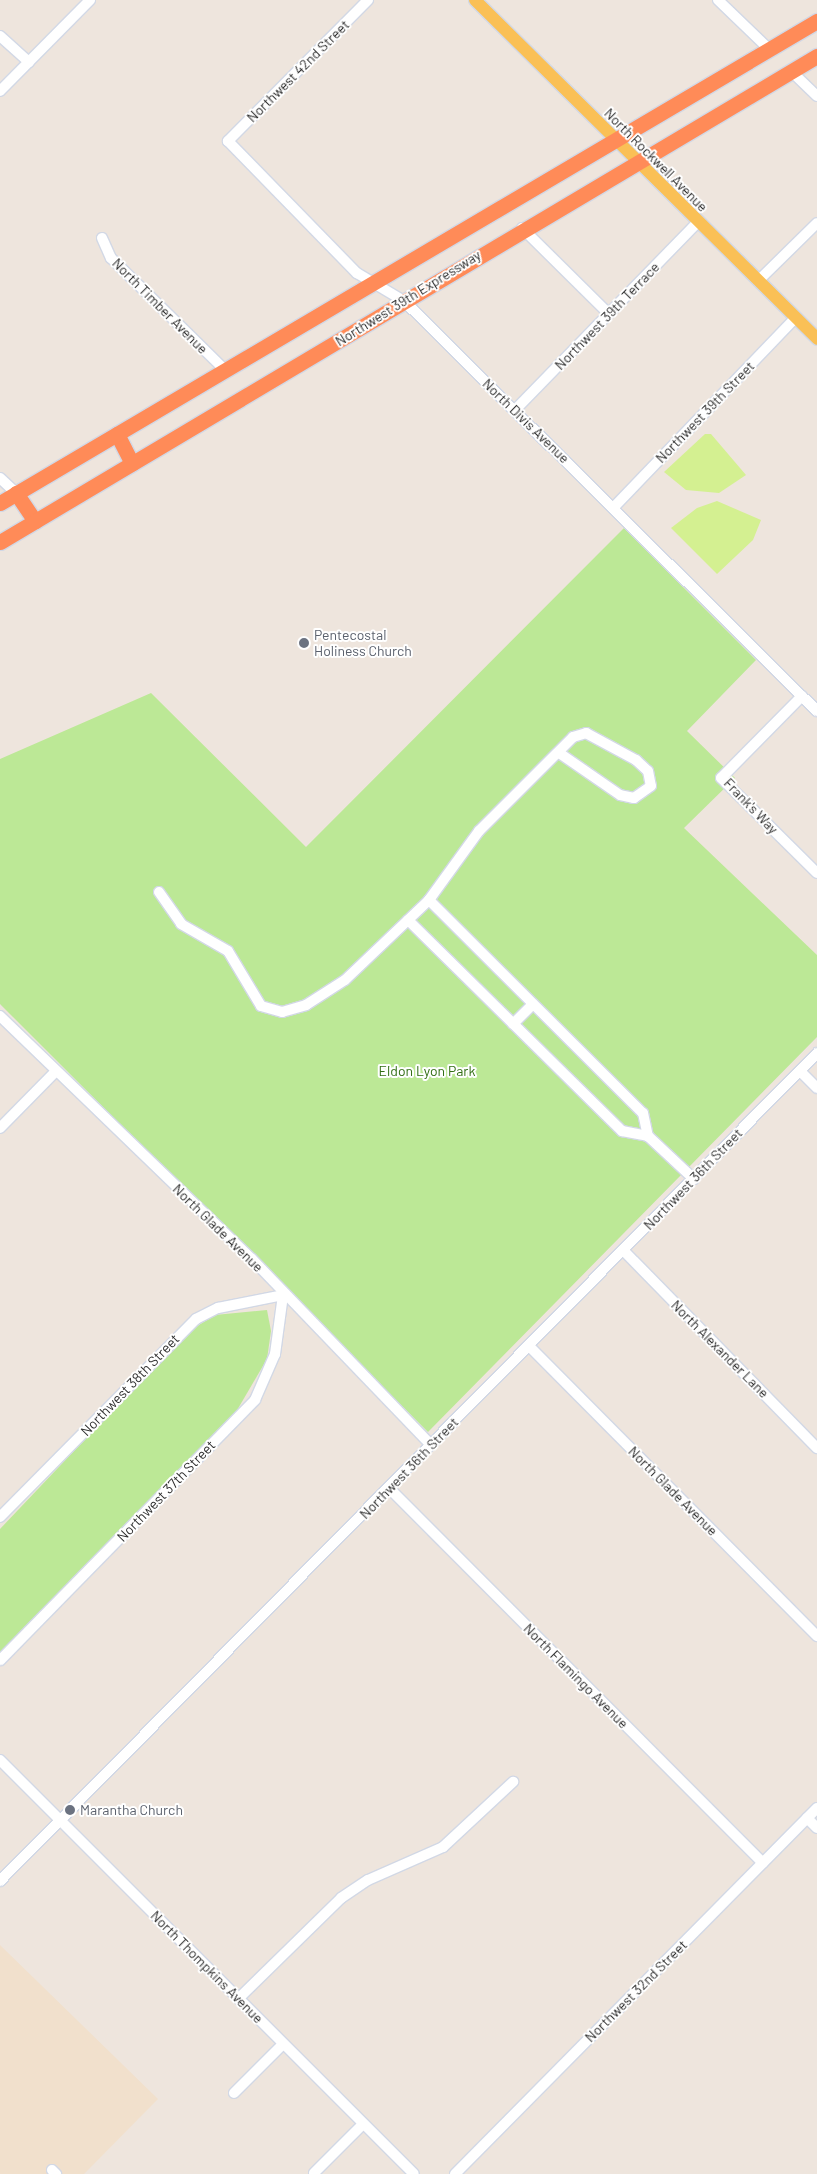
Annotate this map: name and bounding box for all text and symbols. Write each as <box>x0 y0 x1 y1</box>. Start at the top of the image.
street label: Northwest 42nd Street <box>243 16 353 126</box>
street label: North Rockwell Avenue <box>601 105 711 215</box>
street label: Northwest 39th Expressway <box>332 246 484 350</box>
street label: North Timber Avenue <box>109 255 211 357</box>
street label: Northwest 39th Terrace <box>551 259 663 373</box>
street label: Northwest 39th Street <box>652 358 758 466</box>
street label: North Divis Avenue <box>479 375 573 467</box>
place label: Pentecostal Holiness Church <box>314 627 412 660</box>
marker: Pentecostal Holiness Church <box>298 637 310 649</box>
street label: Frank's Way <box>720 775 782 837</box>
park label: Eldon Lyon Park <box>379 1063 475 1079</box>
street label: Northwest 36th Street <box>640 1125 746 1233</box>
street label: North Glade Avenue <box>169 1181 267 1275</box>
street label: North Alexander Lane <box>668 1297 772 1401</box>
street label: Northwest 38th Street <box>77 1331 183 1439</box>
street label: Northwest 36th Street <box>356 1414 462 1522</box>
street label: Northwest 37th Street <box>113 1437 219 1545</box>
street label: North Glade Avenue <box>625 1443 721 1539</box>
street label: North Flamingo Avenue <box>520 1620 632 1732</box>
place label: Marantha Church <box>80 1802 183 1818</box>
marker: Marantha Church <box>64 1804 76 1816</box>
street label: North Thompkins Avenue <box>147 1907 267 2027</box>
street label: Northwest 32nd Street <box>581 1936 691 2046</box>

